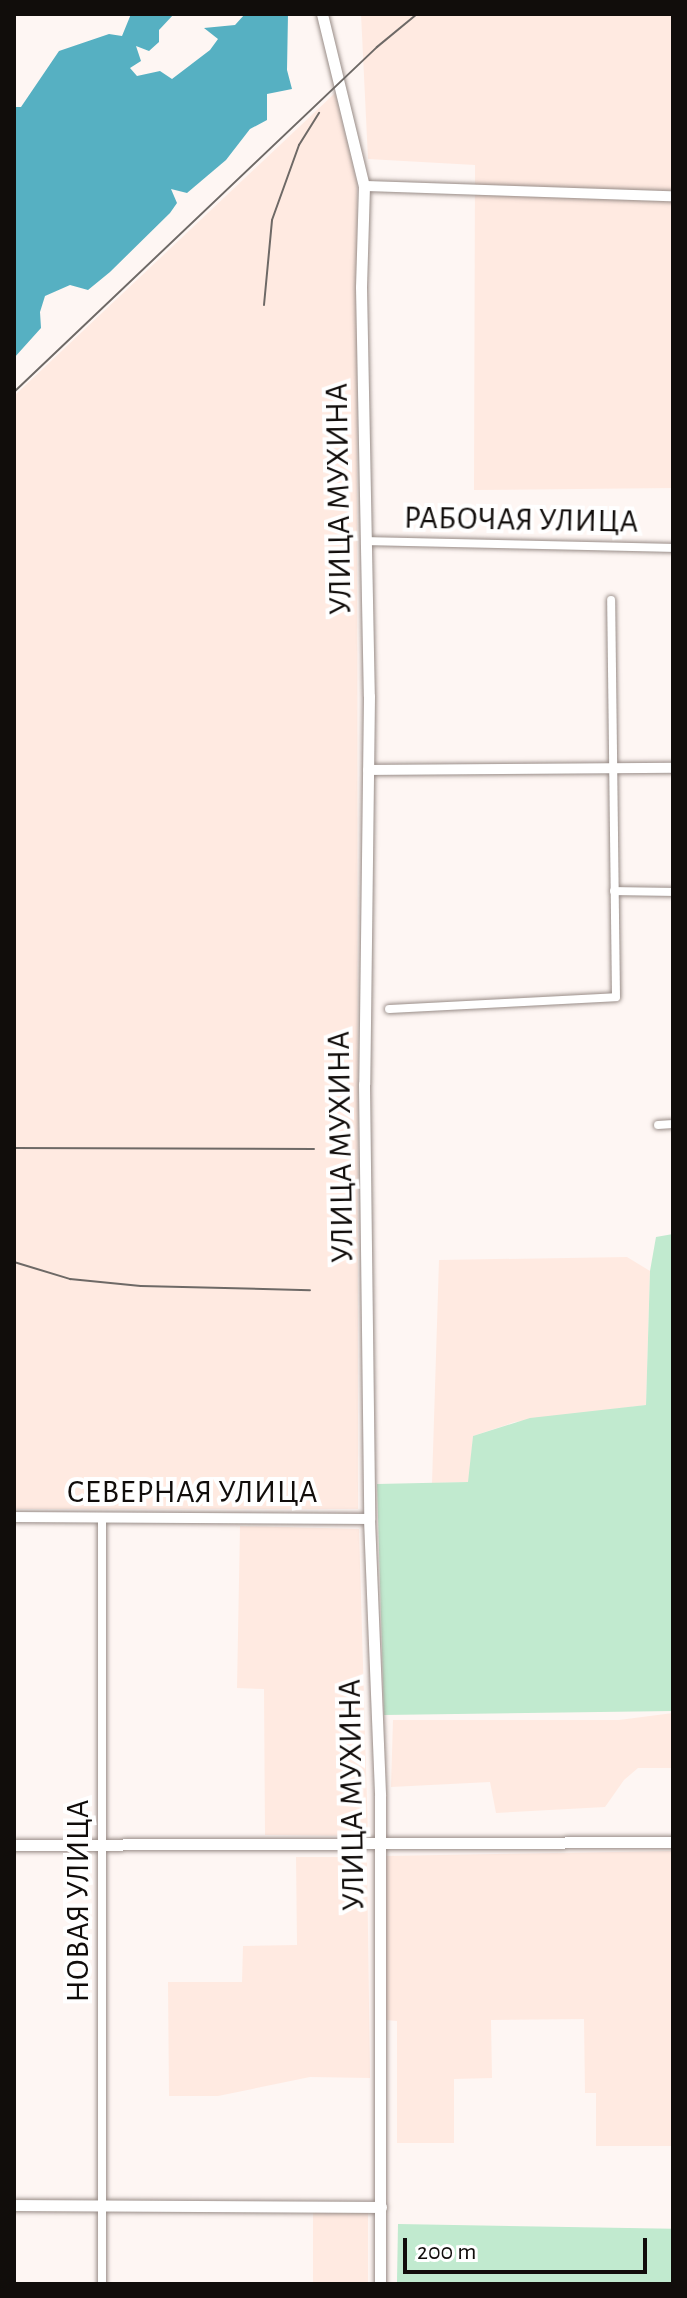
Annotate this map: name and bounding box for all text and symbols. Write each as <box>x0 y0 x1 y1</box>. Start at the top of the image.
street label: УЛИЦА МУХИНА <box>318 383 360 615</box>
street label: РАБОЧАЯ УЛИЦА <box>403 499 639 541</box>
street label: УЛИЦА МУХИНА <box>320 1031 362 1263</box>
street label: СЕВЕРНАЯ УЛИЦА <box>66 1473 318 1511</box>
street label: УЛИЦА МУХИНА <box>331 1679 373 1911</box>
street label: НОВАЯ УЛИЦА <box>59 1799 97 2003</box>
scale bar <box>407 2222 651 2272</box>
text: 200 m <box>417 2240 476 2264</box>

